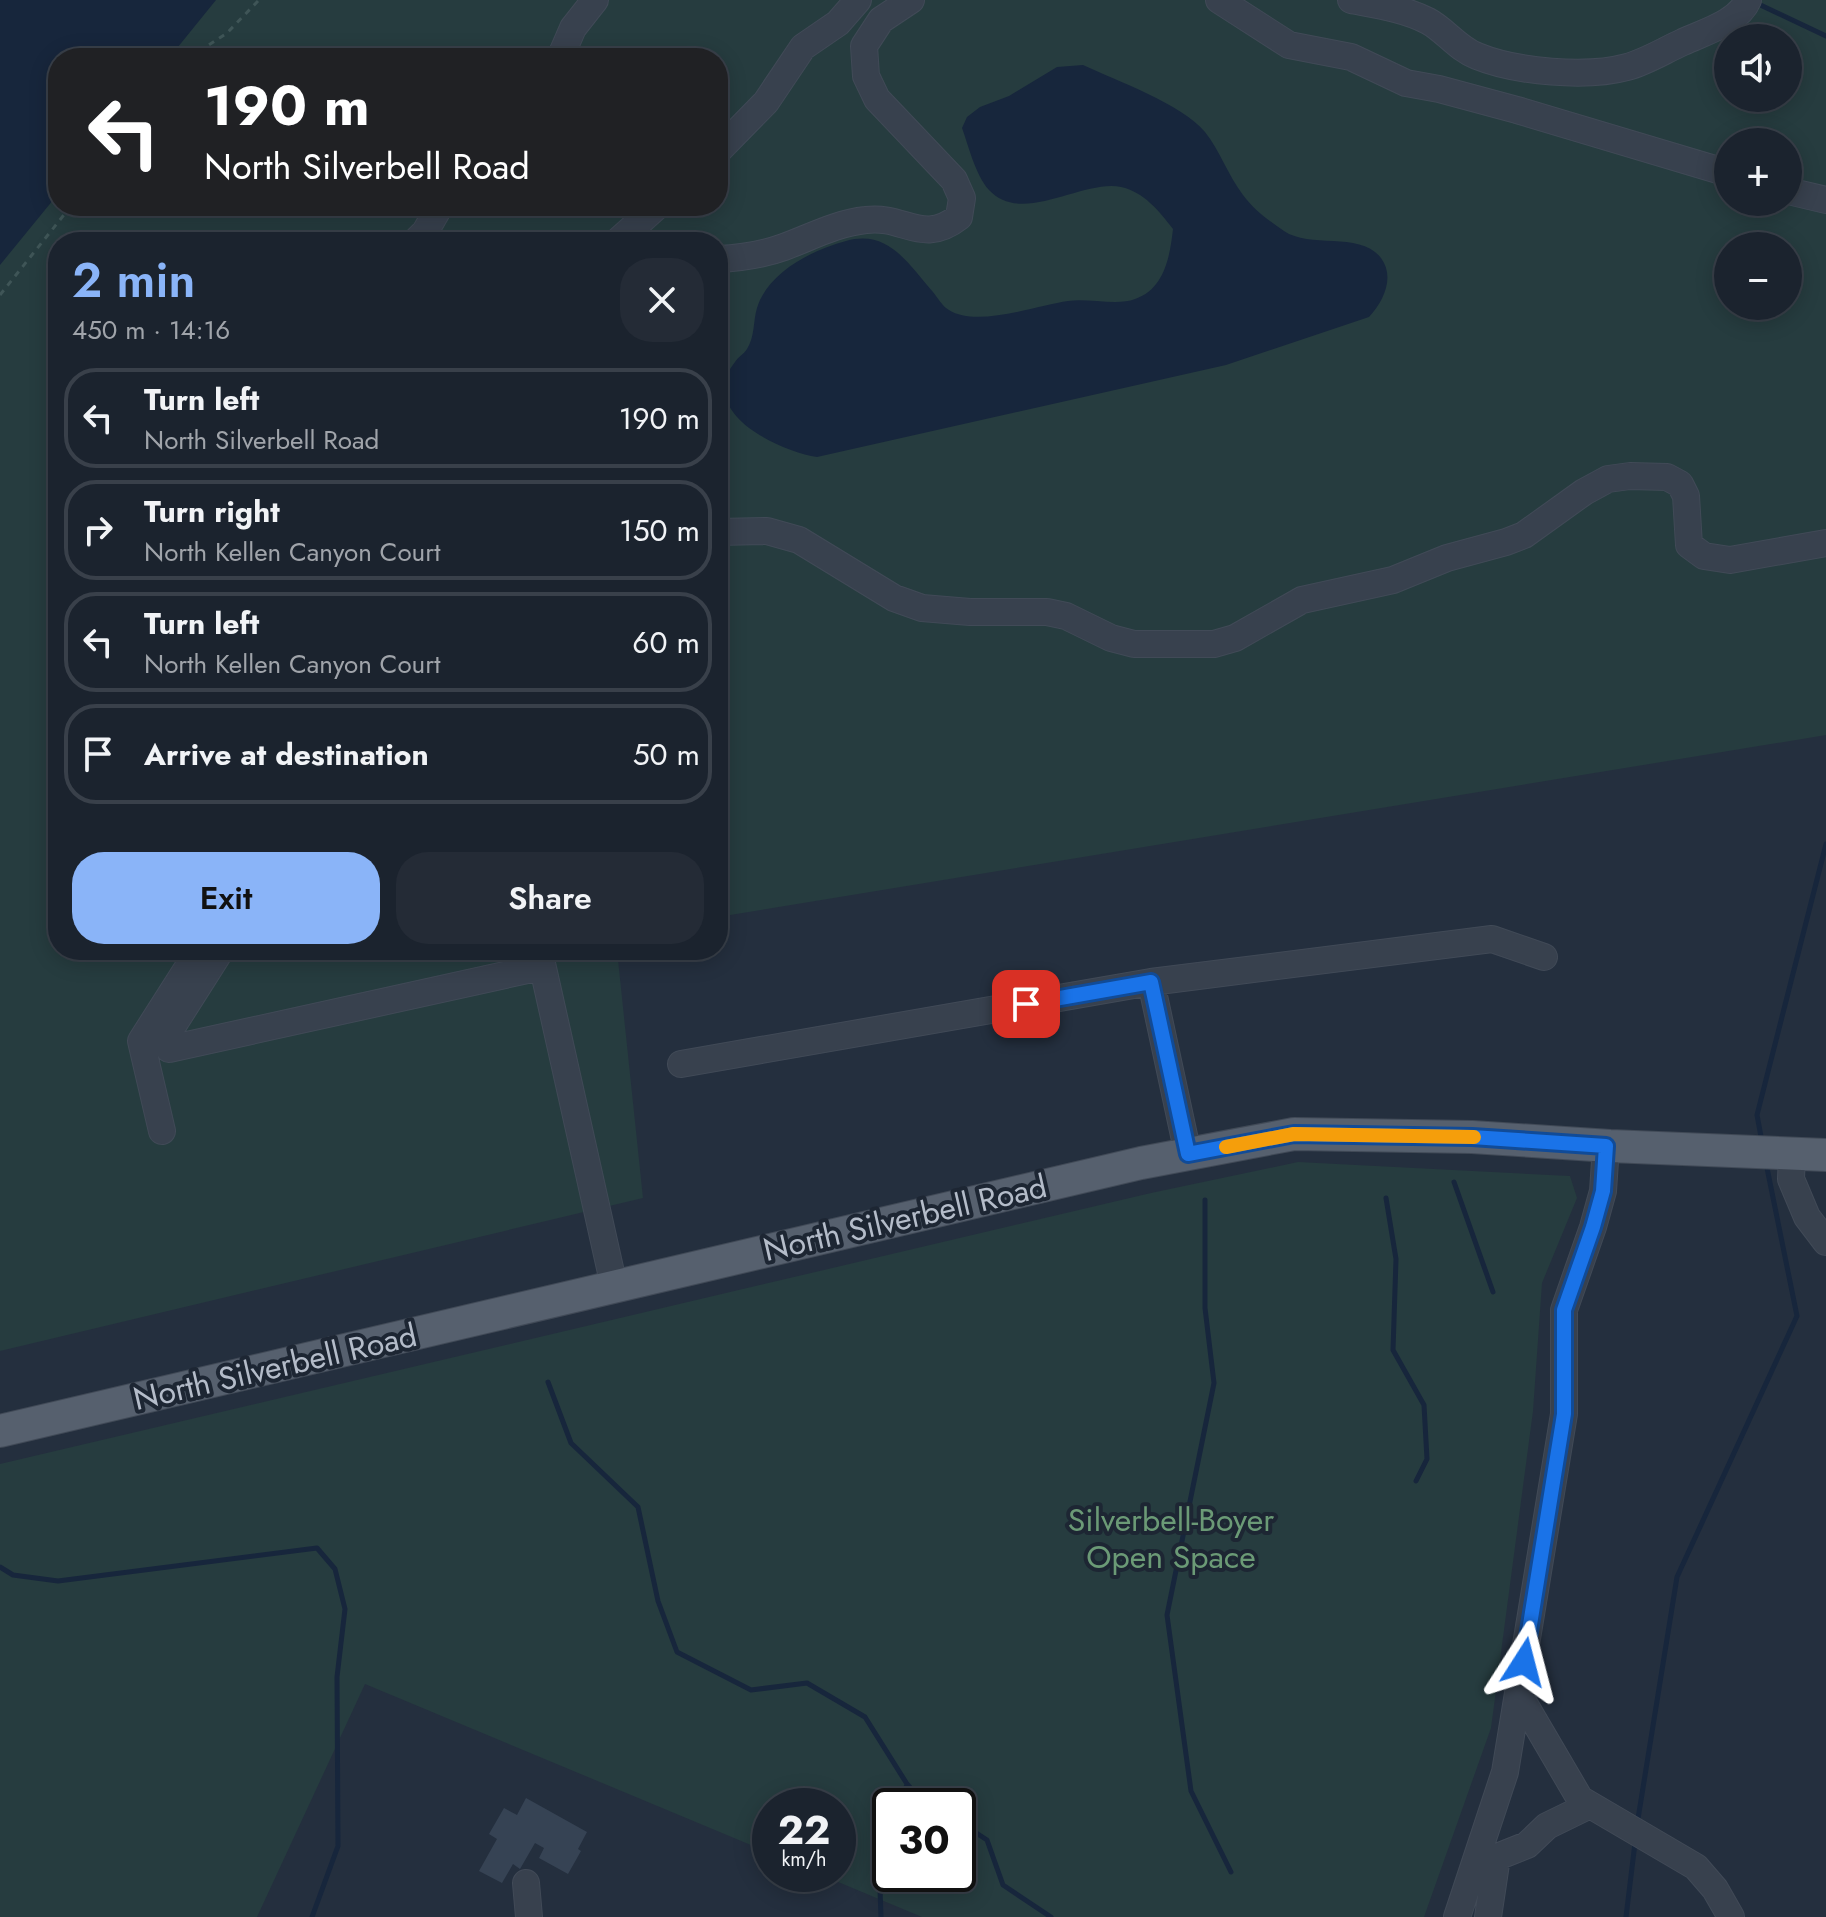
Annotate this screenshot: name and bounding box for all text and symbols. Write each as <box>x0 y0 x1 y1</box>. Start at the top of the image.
map controls <box>1714 24 1802 320</box>
button: sound <box>1714 24 1802 112</box>
text: 190 m <box>204 65 370 146</box>
icon: left <box>72 80 176 184</box>
button: + <box>1714 128 1802 216</box>
text: North Silverbell Road <box>204 140 530 192</box>
button: − <box>1714 232 1802 320</box>
text: 2 min <box>72 246 195 315</box>
button: close <box>620 258 704 342</box>
text: 450 m · 14:16 <box>72 311 230 349</box>
text: Turn left <box>144 378 259 421</box>
icon: left <box>76 396 120 440</box>
text: 190 m <box>619 397 700 440</box>
text: North Silverbell Road <box>144 421 379 459</box>
text: Turn right <box>144 490 280 533</box>
icon: right <box>76 508 120 552</box>
text: 150 m <box>619 509 700 552</box>
text: North Kellen Canyon Court <box>144 533 440 571</box>
text: Turn left <box>144 602 259 645</box>
icon: left <box>76 620 120 664</box>
text: 60 m <box>632 621 700 664</box>
text: North Kellen Canyon Court <box>144 645 440 683</box>
icon: arrive <box>76 732 120 776</box>
text: Arrive at destination <box>144 733 429 776</box>
text: 50 m <box>633 733 700 776</box>
button: Exit <box>72 852 380 944</box>
button: Share <box>396 852 704 944</box>
pin <box>992 970 1060 1038</box>
icon: arrive <box>1004 982 1048 1026</box>
street label: North Silverbell Road <box>759 1163 1051 1273</box>
street label: North Silverbell Road <box>129 1312 421 1422</box>
park label: Silverbell-Boyer Open Space <box>1068 1497 1274 1580</box>
position arrow <box>1482 1620 1566 1704</box>
speed limit sign: 30 <box>872 1788 976 1892</box>
text: 22 <box>778 1801 830 1859</box>
text: km/h <box>781 1845 827 1874</box>

